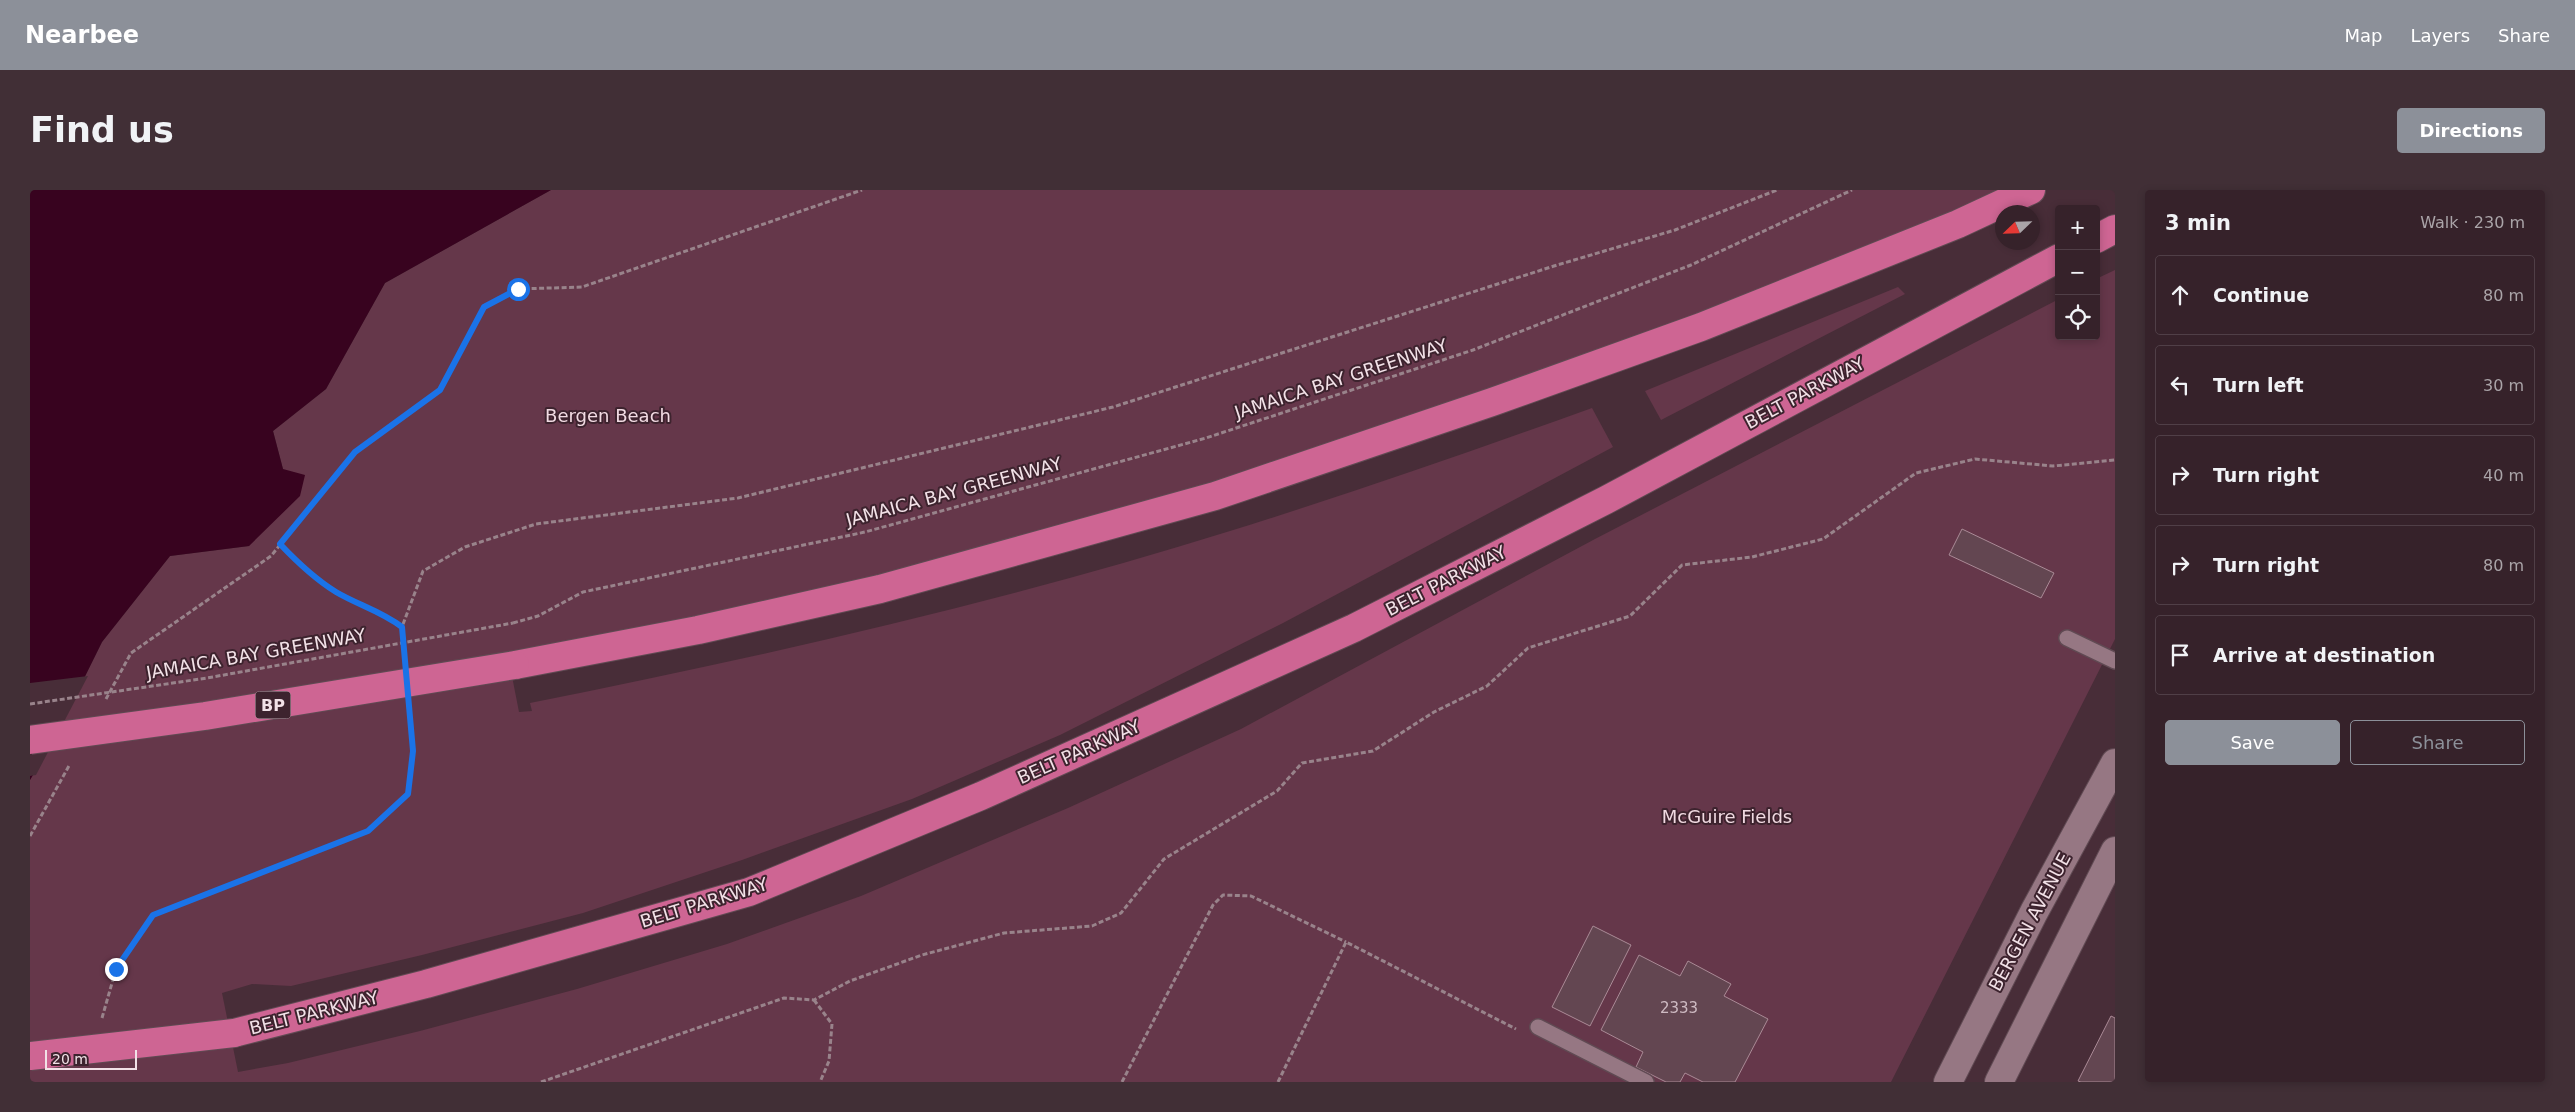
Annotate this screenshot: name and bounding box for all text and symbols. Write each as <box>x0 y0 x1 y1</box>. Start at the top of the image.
text: Nearbee <box>25 21 139 49</box>
text: Map <box>2344 25 2382 46</box>
text: Layers <box>2410 25 2470 46</box>
text: Share <box>2498 25 2550 46</box>
button: Directions <box>2397 108 2545 153</box>
text: Find us <box>30 110 174 150</box>
north arrow <box>1995 205 2040 250</box>
map controls <box>2055 205 2100 340</box>
button: + <box>2055 205 2100 250</box>
text: 3 min <box>2165 211 2231 235</box>
text: Walk · 230 m <box>2420 213 2525 232</box>
button: − <box>2055 250 2100 295</box>
route start <box>507 278 530 301</box>
icon: ahead <box>2166 281 2194 309</box>
text: Continue <box>2213 284 2309 306</box>
text: 80 m <box>2483 286 2524 305</box>
button: locate <box>2055 295 2100 340</box>
street label: JAMAICA BAY GREENWAY <box>1231 334 1451 423</box>
street label: BELT PARKWAY <box>1741 352 1869 433</box>
icon: left <box>2166 371 2194 399</box>
text: Turn left <box>2213 374 2304 396</box>
text: 30 m <box>2483 376 2524 395</box>
park label: Bergen Beach <box>545 405 671 426</box>
street label: JAMAICA BAY GREENWAY <box>843 452 1065 531</box>
icon: right <box>2166 461 2194 489</box>
text: Turn right <box>2213 464 2319 486</box>
text: 40 m <box>2483 466 2524 485</box>
street label: BELT PARKWAY <box>1382 541 1510 620</box>
icon: right <box>2166 551 2194 579</box>
text: Turn right <box>2213 554 2319 576</box>
text: 80 m <box>2483 556 2524 575</box>
street label: JAMAICA BAY GREENWAY <box>144 624 368 683</box>
icon: arrive <box>2166 641 2194 669</box>
text: Arrive at destination <box>2213 644 2435 666</box>
road number: BP <box>256 692 290 718</box>
street label: BELT PARKWAY <box>1014 715 1144 788</box>
button: Save <box>2165 720 2340 765</box>
button: Share <box>2350 720 2525 765</box>
park label: McGuire Fields <box>1662 806 1792 827</box>
street label: BERGEN AVENUE <box>1984 849 2075 995</box>
street label: BELT PARKWAY <box>637 873 771 932</box>
route end <box>105 958 128 981</box>
street label: BELT PARKWAY <box>247 986 382 1039</box>
house number: 2333 <box>1660 999 1698 1017</box>
scale bar <box>45 1047 138 1070</box>
text: 20 m <box>52 1051 88 1067</box>

